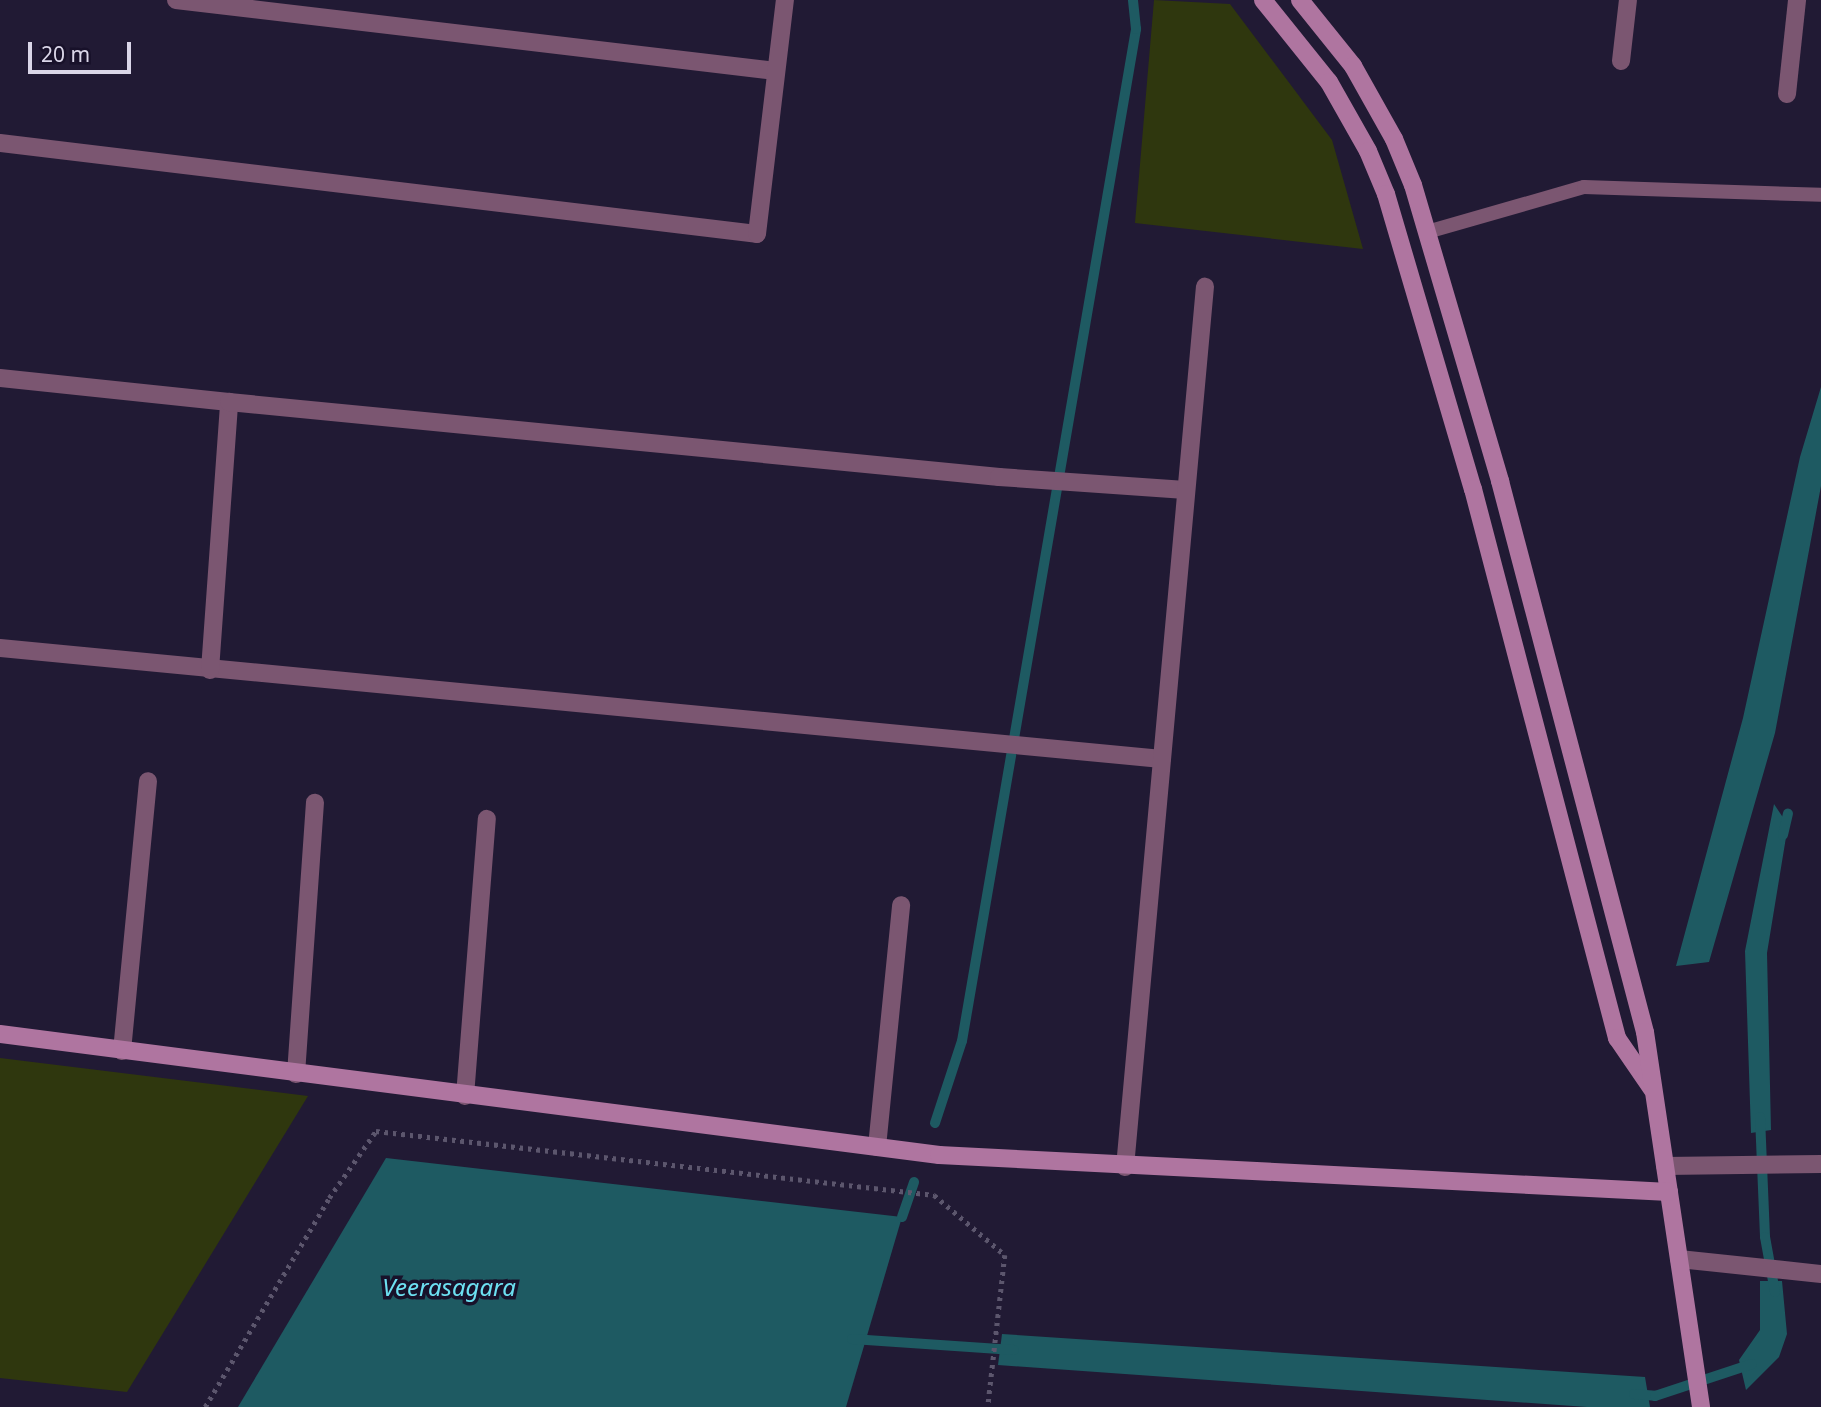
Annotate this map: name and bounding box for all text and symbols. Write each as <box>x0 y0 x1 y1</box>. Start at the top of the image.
scale bar <box>32 28 135 72</box>
text: 20 m <box>41 40 90 68</box>
water label: Veerasagara <box>382 1273 516 1301</box>

